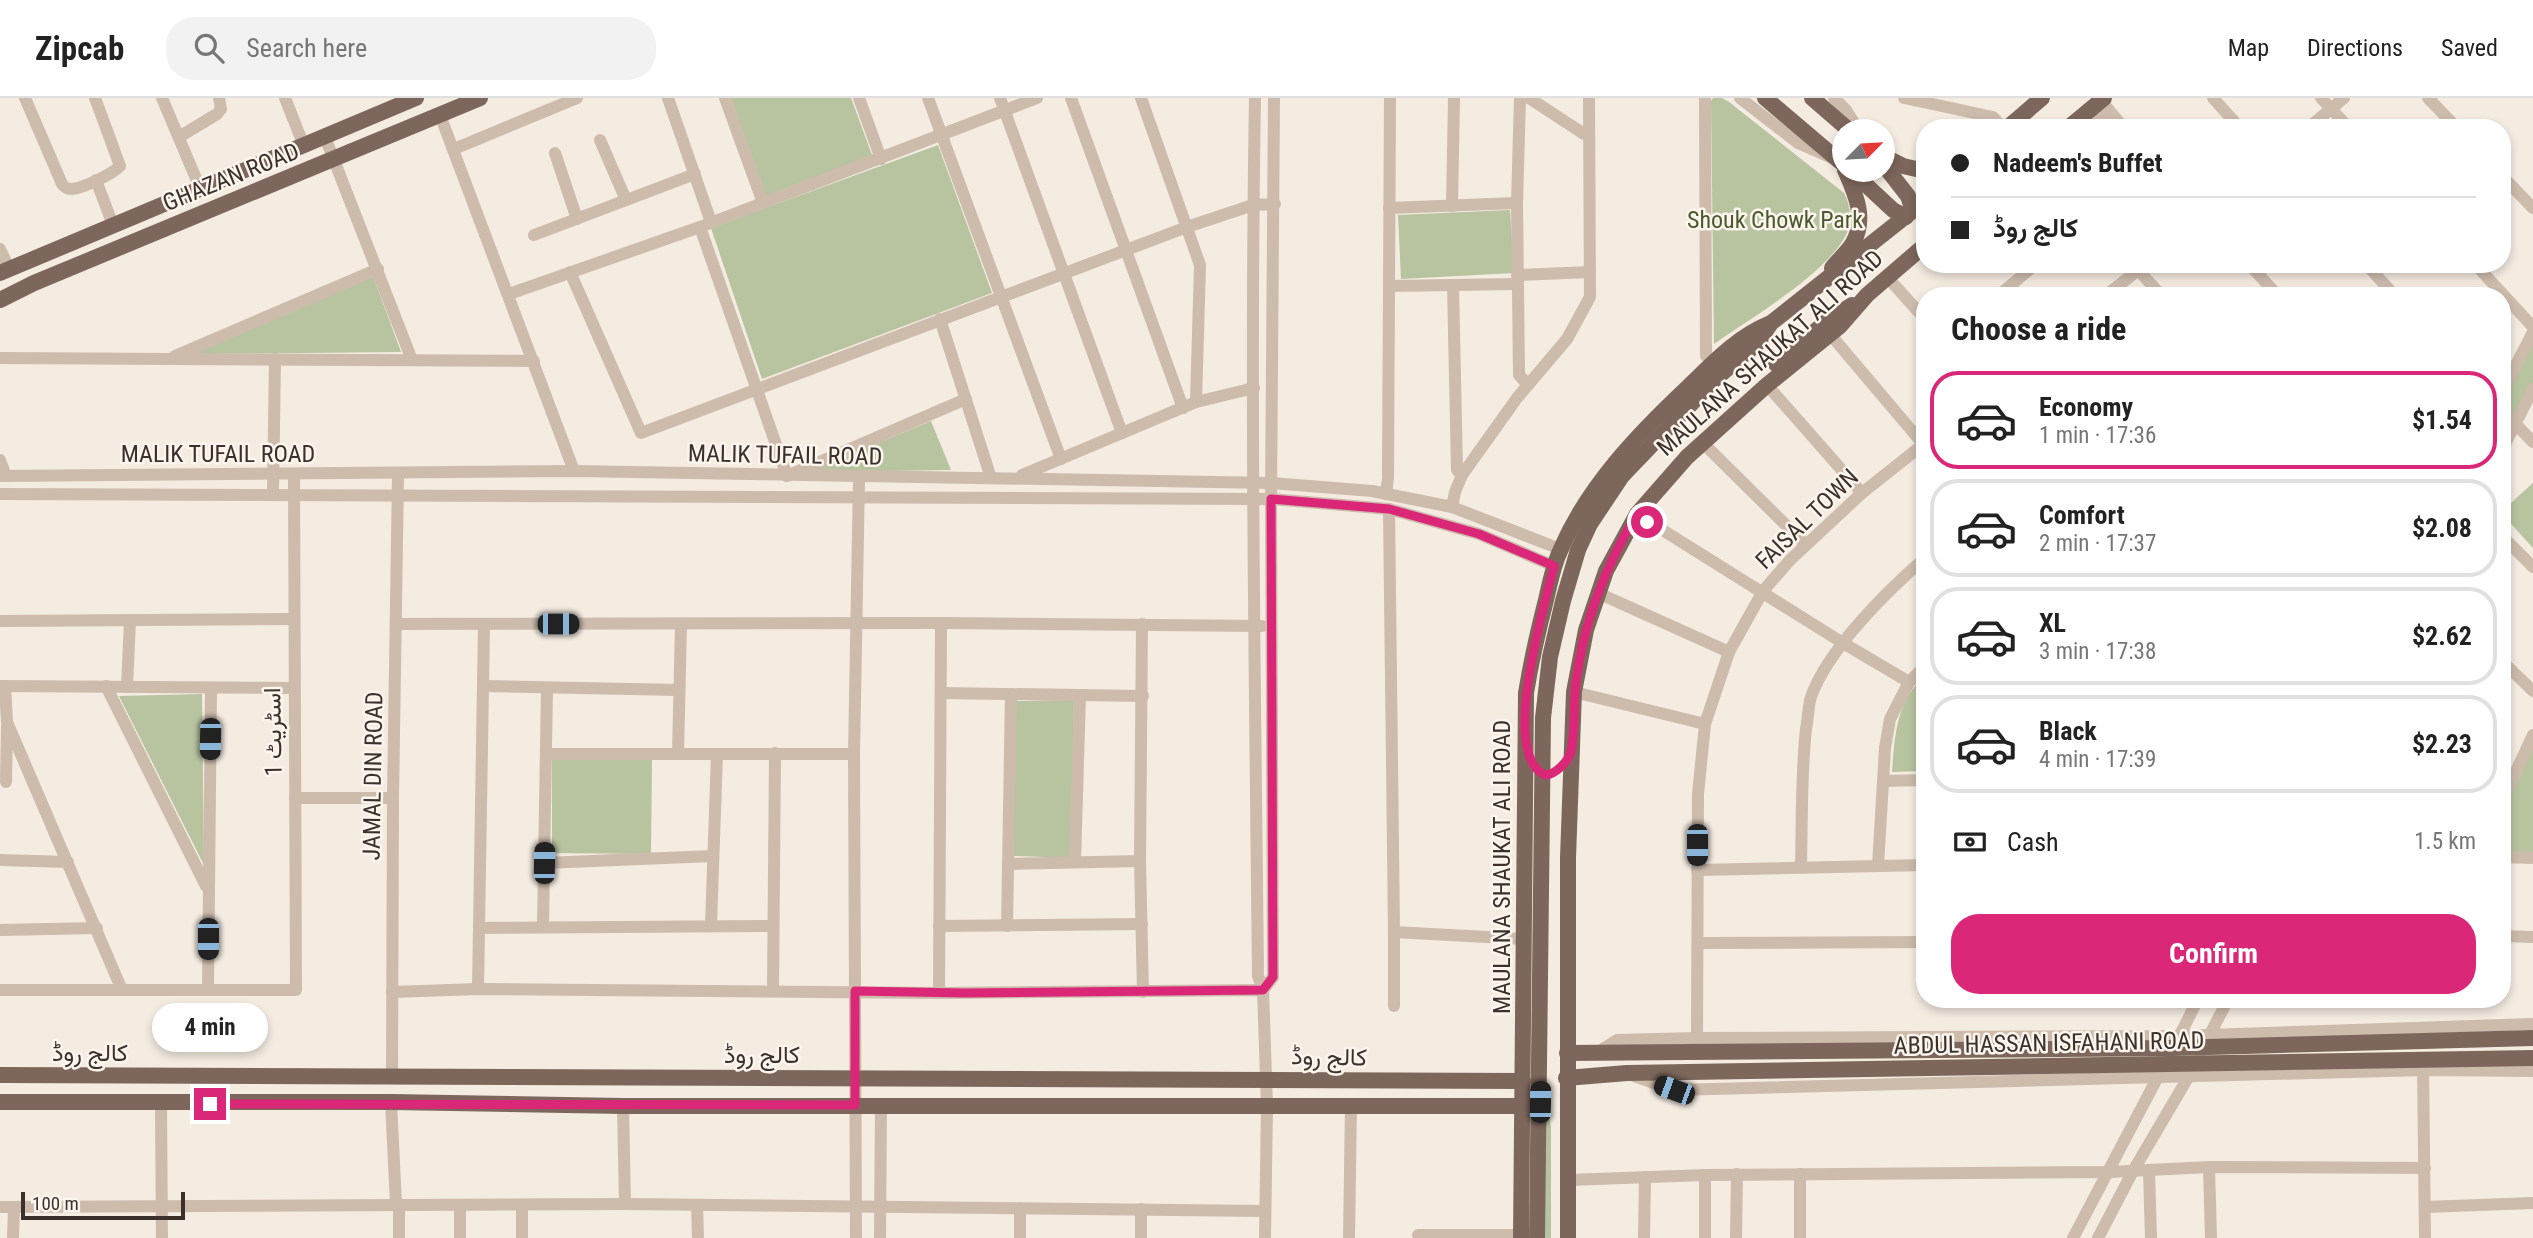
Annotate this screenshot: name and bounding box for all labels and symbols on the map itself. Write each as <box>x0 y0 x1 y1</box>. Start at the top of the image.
north arrow <box>1832 119 1895 182</box>
street label: GHAZAN ROAD <box>159 137 303 217</box>
park label: Shouk Chowk Park <box>1687 206 1863 234</box>
street label: MAULANA SHAUKAT ALI ROAD <box>1651 244 1889 462</box>
street label: MALIK TUFAIL ROAD <box>688 439 882 471</box>
street label: MALIK TUFAIL ROAD <box>121 440 315 468</box>
street label: FAISAL TOWN <box>1750 463 1864 575</box>
route start <box>1631 506 1663 538</box>
car <box>538 614 580 635</box>
street label: اسٹریٹ 1 <box>258 687 289 777</box>
street label: JAMAL DIN ROAD <box>358 691 388 861</box>
car <box>200 718 221 760</box>
street label: MAULANA SHAUKAT ALI ROAD <box>1488 720 1516 1014</box>
car <box>1687 824 1708 866</box>
car <box>534 842 555 884</box>
car <box>198 918 219 960</box>
callout: 4 min <box>152 1002 268 1052</box>
street label: ABDUL HASSAN ISFAHANI ROAD <box>1893 1026 2205 1060</box>
street label: کالج روڈ <box>52 1039 128 1070</box>
street label: کالج روڈ <box>724 1041 800 1072</box>
street label: کالج روڈ <box>1291 1042 1367 1075</box>
car <box>1651 1073 1698 1107</box>
car <box>1530 1081 1551 1123</box>
route end <box>194 1088 226 1120</box>
scale bar <box>21 1189 186 1221</box>

